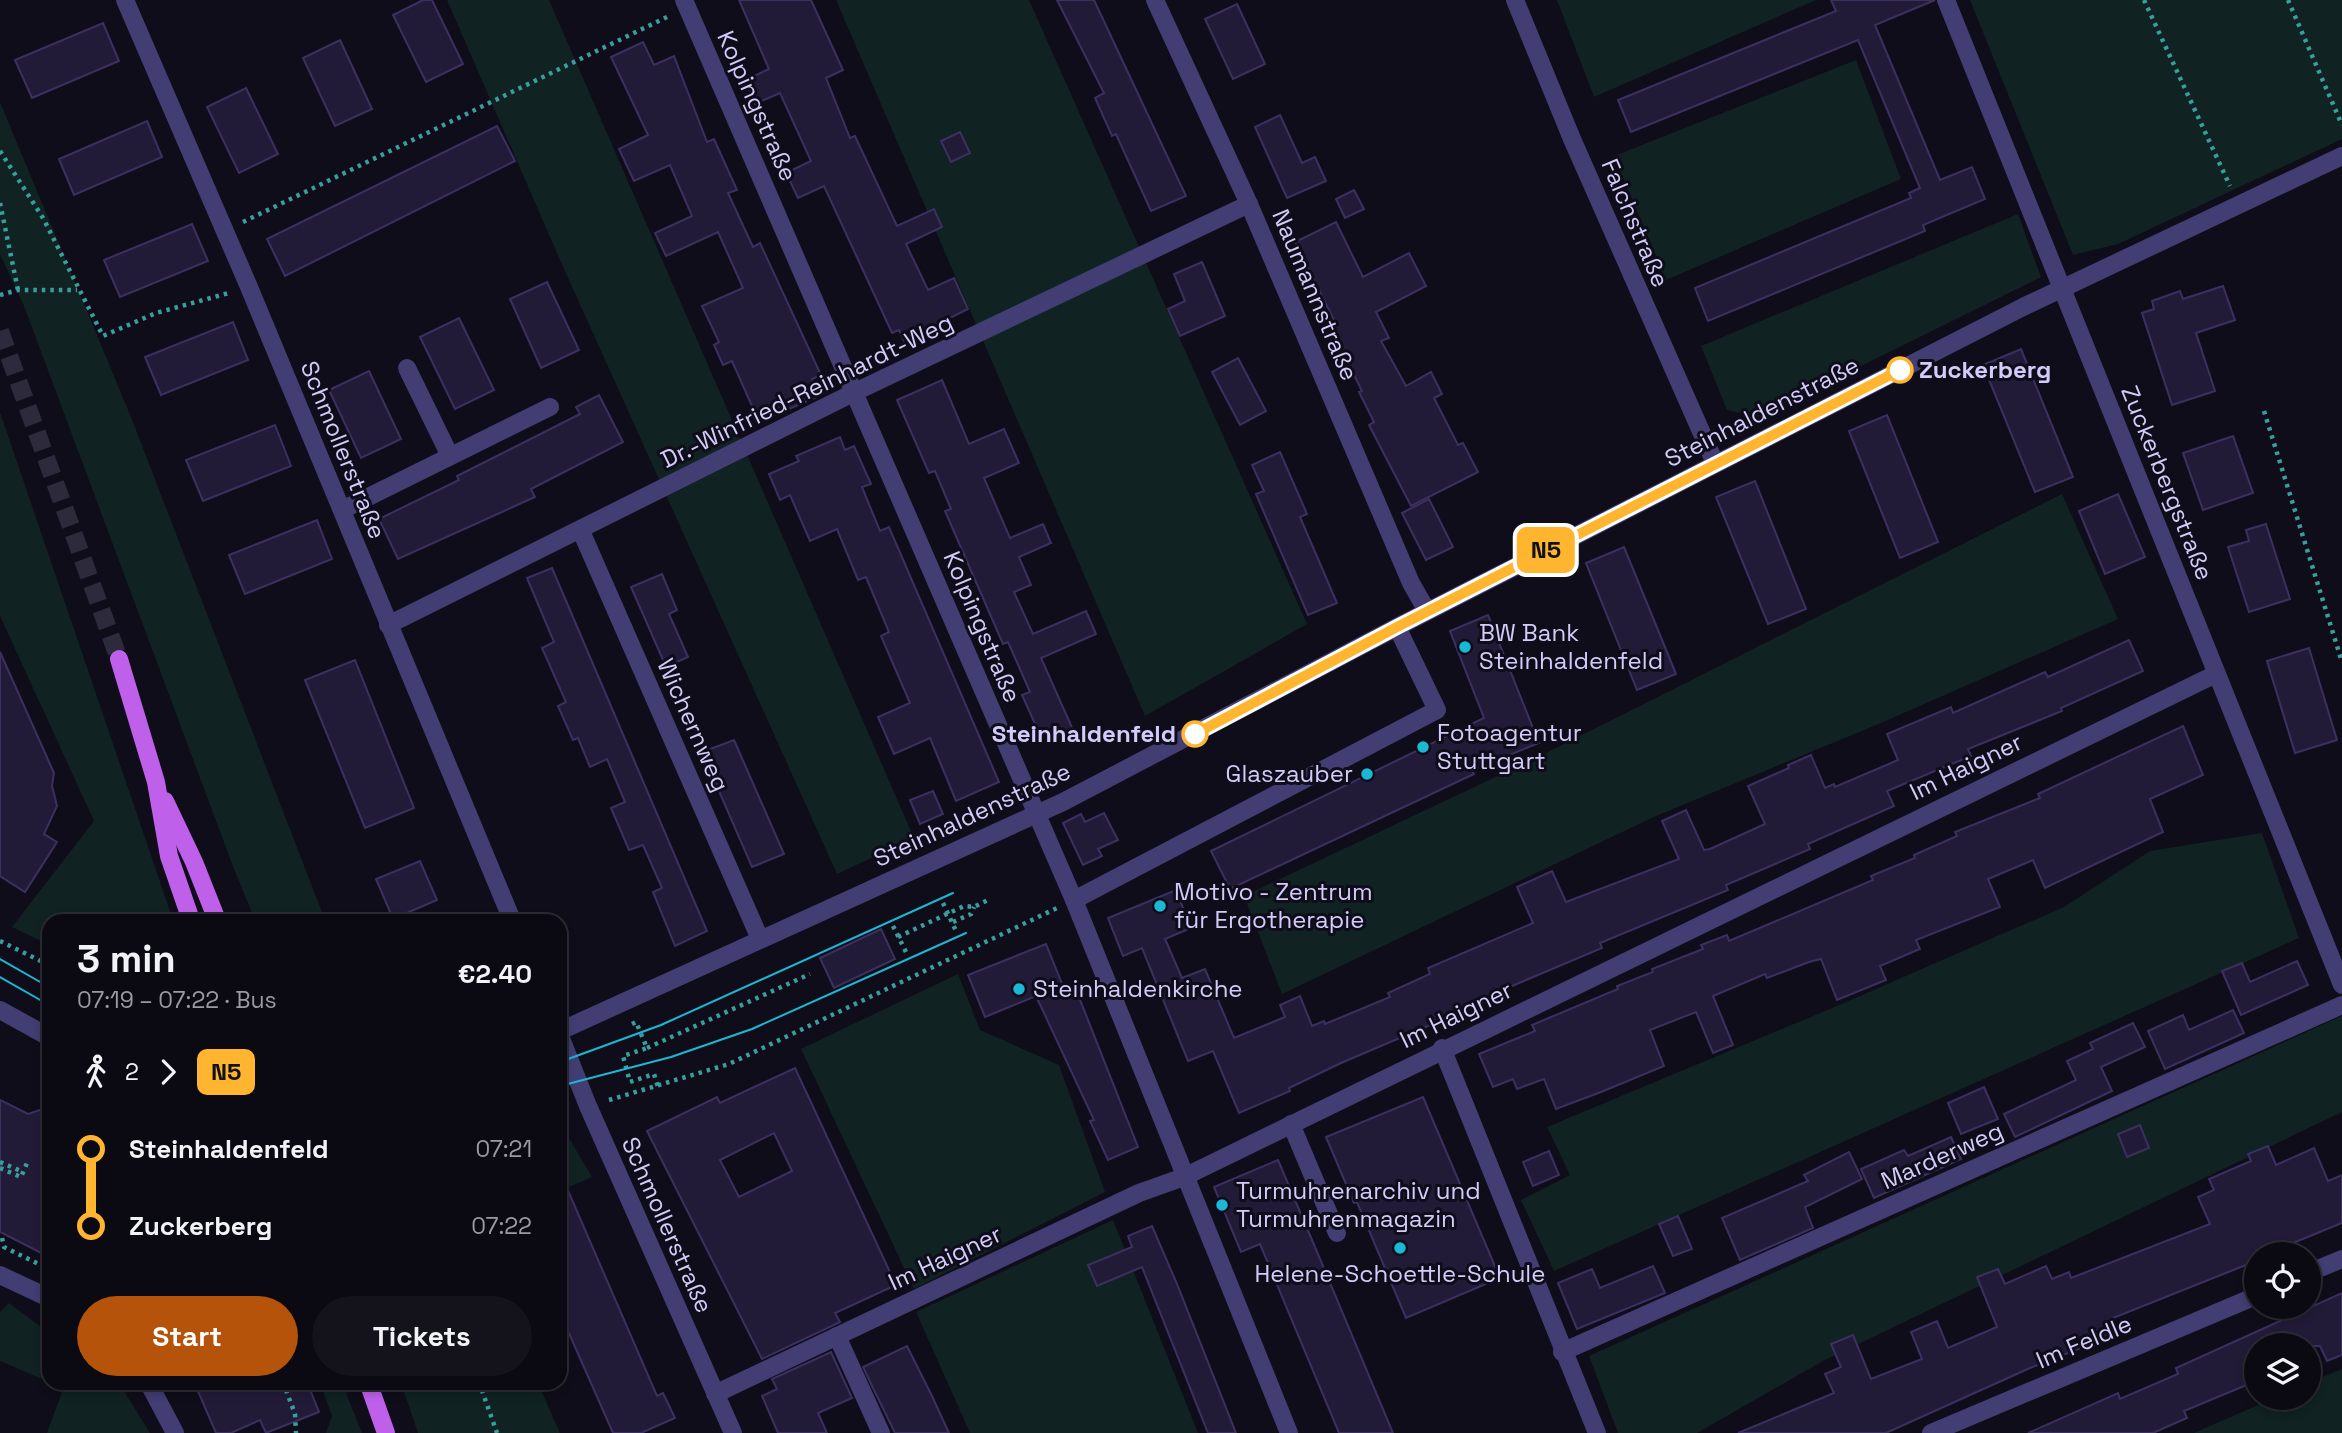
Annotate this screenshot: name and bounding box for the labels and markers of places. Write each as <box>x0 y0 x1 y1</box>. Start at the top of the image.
place label: Zuckerberg <box>1919 354 2051 385</box>
marker: Zuckerberg <box>1887 357 1913 383</box>
place label: BW Bank Steinhaldenfeld <box>1479 617 1663 676</box>
marker: BW Bank Steinhaldenfeld <box>1457 639 1473 655</box>
place label: Fotoagentur Stuttgart <box>1437 717 1582 776</box>
place label: Steinhaldenfeld <box>992 718 1176 749</box>
marker: Steinhaldenfeld <box>1182 721 1208 747</box>
marker: Fotoagentur Stuttgart <box>1415 739 1431 755</box>
place label: Glaszauber <box>1226 758 1353 789</box>
marker: Glaszauber <box>1359 766 1375 782</box>
place label: Motivo - Zentrum für Ergotherapie <box>1174 876 1373 935</box>
marker: Motivo - Zentrum für Ergotherapie <box>1152 898 1168 914</box>
place label: Steinhaldenkirche <box>1033 973 1243 1004</box>
marker: Steinhaldenkirche <box>1011 981 1027 997</box>
place label: Turmuhrenarchiv und Turmuhrenmagazin <box>1236 1175 1481 1234</box>
marker: Turmuhrenarchiv und Turmuhrenmagazin <box>1214 1197 1230 1213</box>
marker: Helene-Schoettle-Schule <box>1392 1240 1408 1256</box>
place label: Helene-Schoettle-Schule <box>1255 1258 1545 1289</box>

